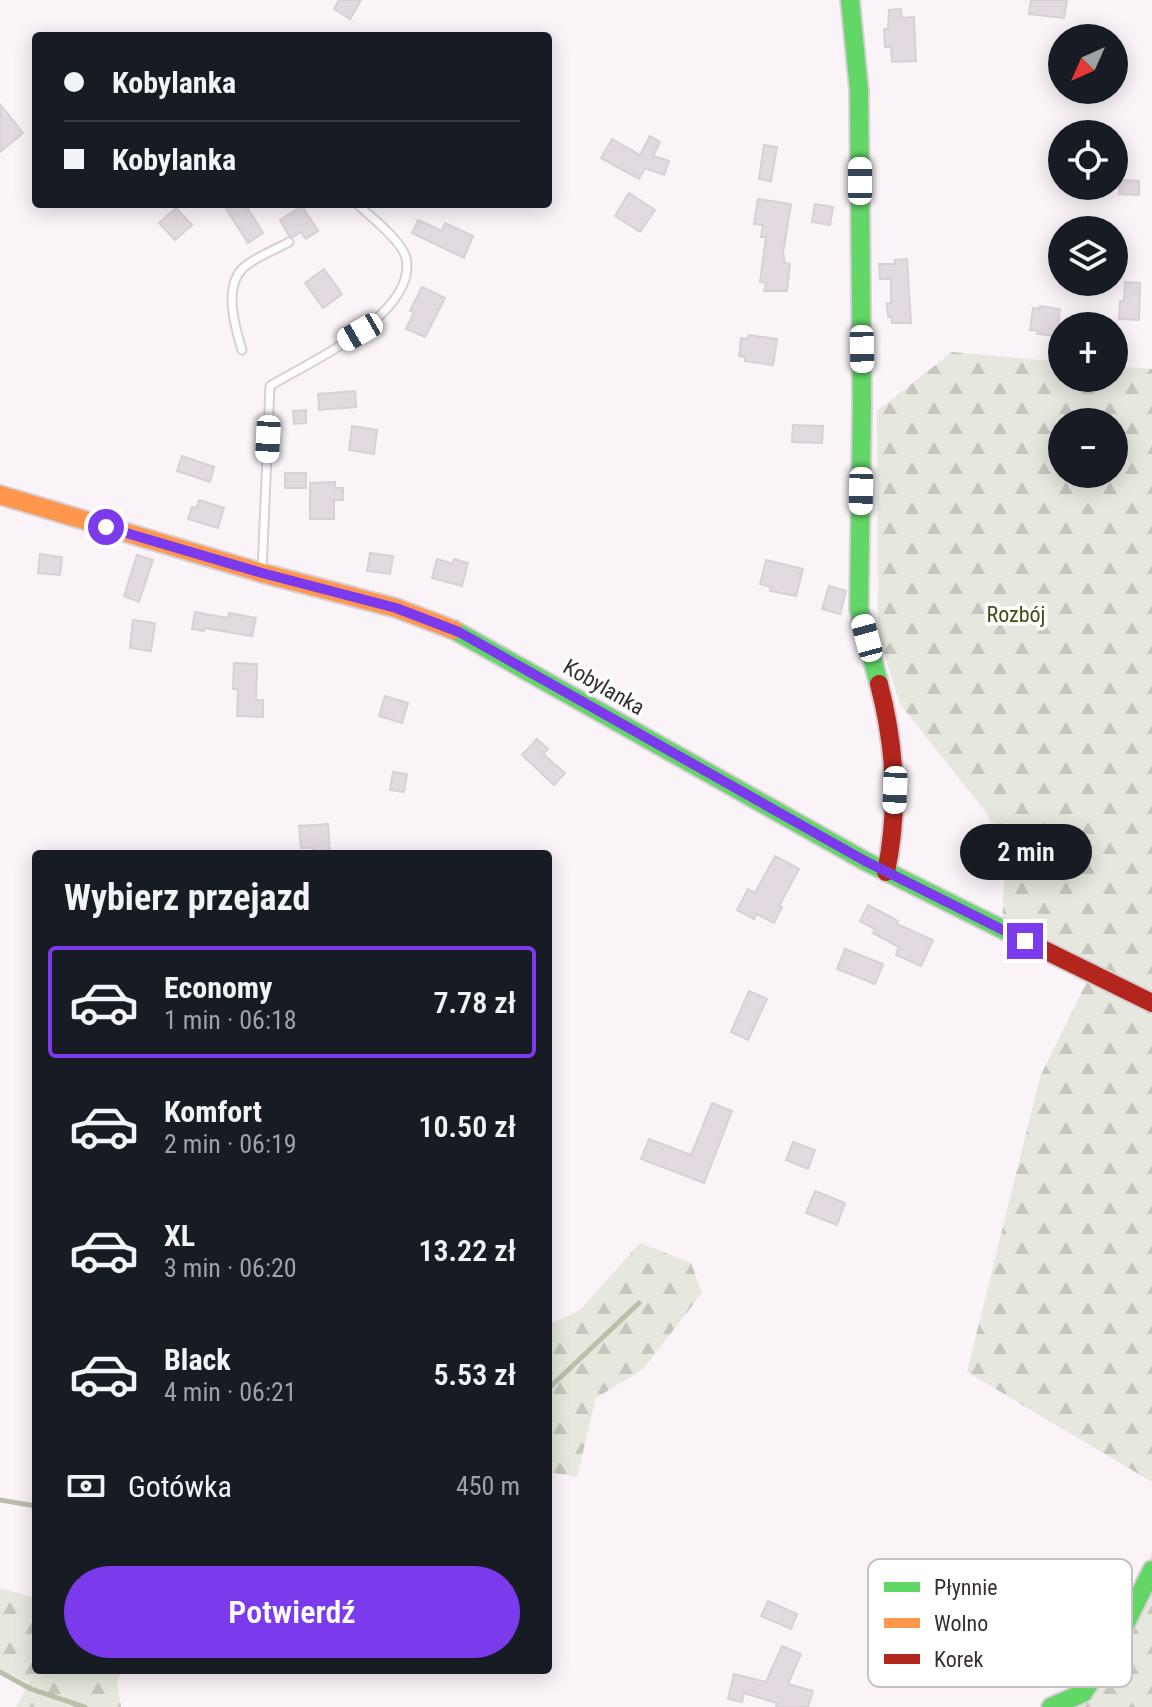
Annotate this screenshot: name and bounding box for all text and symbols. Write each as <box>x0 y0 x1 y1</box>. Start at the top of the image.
north arrow <box>1048 24 1128 104</box>
map controls <box>1048 24 1128 488</box>
text: Kobylanka <box>112 65 236 100</box>
button: locate <box>1048 120 1128 200</box>
text: Kobylanka <box>112 142 236 177</box>
car <box>848 157 872 205</box>
button: layers <box>1048 216 1128 296</box>
car <box>333 310 387 354</box>
button: + <box>1048 312 1128 392</box>
car <box>850 325 874 373</box>
button: − <box>1048 408 1128 488</box>
car <box>255 414 281 464</box>
car <box>849 467 873 515</box>
route start <box>88 509 124 545</box>
park label: Rozbój <box>986 602 1046 627</box>
car <box>849 612 885 664</box>
street label: Kobylanka <box>559 654 649 720</box>
car <box>882 766 908 814</box>
callout: 2 min <box>959 825 1091 881</box>
text: 2 min <box>997 837 1055 867</box>
text: Wybierz przejazd <box>64 877 310 919</box>
route end <box>1007 923 1043 959</box>
icon: car <box>68 966 140 1038</box>
text: Economy <box>164 970 272 1005</box>
text: 7.78 zł <box>433 985 516 1020</box>
text: 1 min · 06:18 <box>164 1005 297 1035</box>
icon: car <box>68 1090 140 1162</box>
text: Komfort <box>164 1094 262 1129</box>
text: 10.50 zł <box>418 1109 516 1144</box>
text: 2 min · 06:19 <box>164 1129 297 1159</box>
icon: car <box>68 1214 140 1286</box>
text: XL <box>164 1218 195 1253</box>
text: 13.22 zł <box>418 1233 516 1268</box>
text: 3 min · 06:20 <box>164 1253 297 1283</box>
icon: car <box>68 1338 140 1410</box>
text: Black <box>164 1342 231 1377</box>
text: 5.53 zł <box>433 1357 516 1392</box>
text: 4 min · 06:21 <box>164 1377 297 1407</box>
icon: cash <box>64 1464 108 1508</box>
text: Gotówka <box>128 1469 232 1504</box>
text: 450 m <box>456 1471 520 1501</box>
legend <box>868 1559 1132 1687</box>
button: Potwierdź <box>64 1566 520 1658</box>
text: Płynnie <box>934 1575 998 1600</box>
text: Wolno <box>934 1611 988 1636</box>
text: Korek <box>934 1647 984 1672</box>

